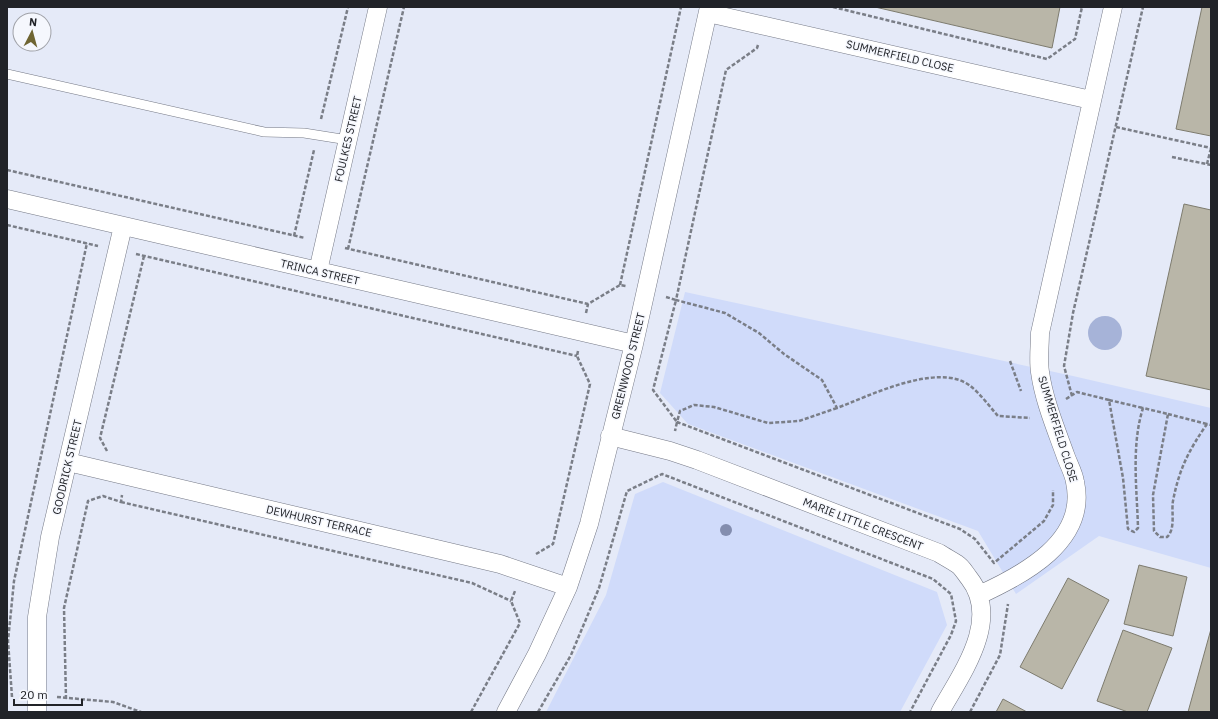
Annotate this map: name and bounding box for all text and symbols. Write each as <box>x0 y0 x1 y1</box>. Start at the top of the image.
north arrow <box>12 12 52 52</box>
text: N <box>28 15 38 29</box>
street label: SUMMERFIELD CLOSE <box>845 37 955 75</box>
street label: FOULKES STREET <box>331 94 365 183</box>
street label: TRINCA STREET <box>279 256 362 288</box>
street label: GREENWOOD STREET <box>608 311 648 421</box>
street label: SUMMERFIELD CLOSE <box>1035 374 1081 484</box>
street label: GOODRICK STREET <box>49 417 85 516</box>
street label: MARIE LITTLE CRESCENT <box>801 495 926 554</box>
street label: DEWHURST TERRACE <box>265 502 373 540</box>
scale bar <box>14 681 82 707</box>
text: 20 m <box>20 687 48 702</box>

